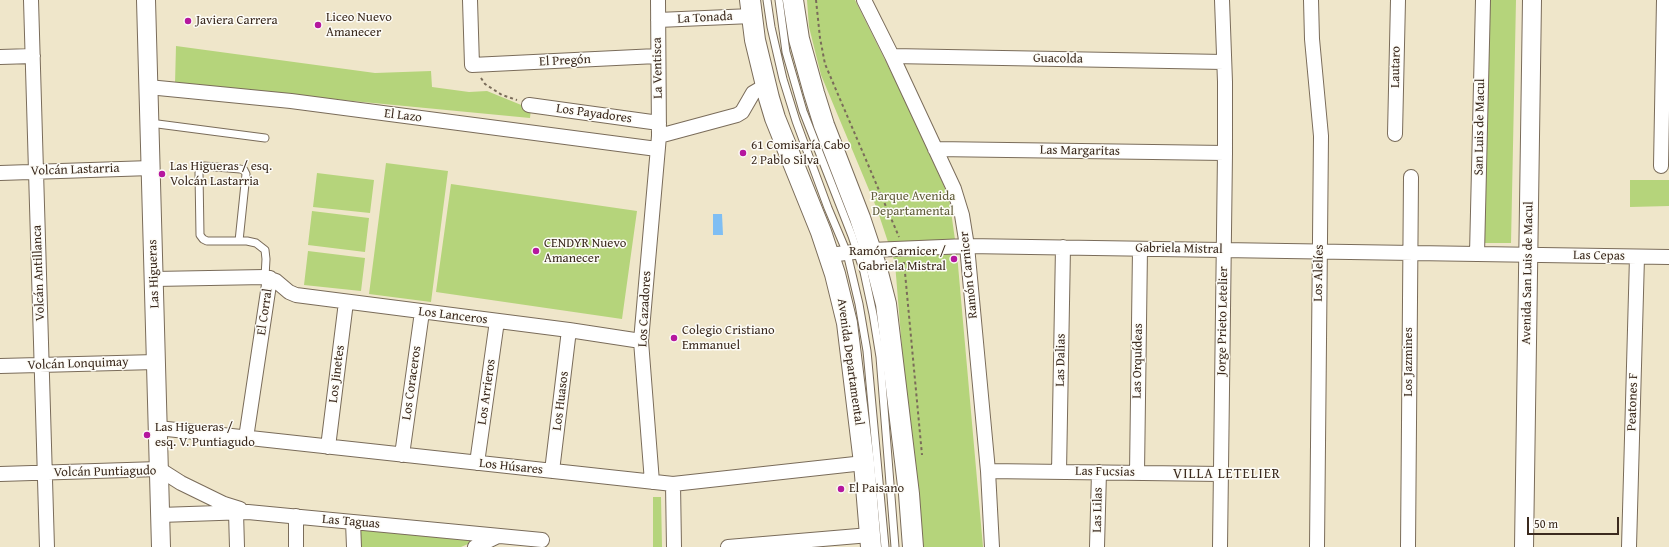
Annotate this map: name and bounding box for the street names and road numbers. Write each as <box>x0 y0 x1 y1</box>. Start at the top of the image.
street label: La Tonada <box>677 9 733 27</box>
street label: La Ventisca <box>650 37 666 99</box>
street label: Lautaro <box>1388 46 1404 88</box>
street label: Guacolda <box>1033 51 1083 67</box>
street label: El Pregón <box>539 52 591 70</box>
street label: San Luis de Macul <box>1471 78 1489 176</box>
street label: Los Payadores <box>555 101 633 127</box>
street label: El Lazo <box>383 106 423 126</box>
street label: Las Margaritas <box>1040 143 1120 159</box>
street label: Volcán Lastarria <box>30 161 120 179</box>
street label: Avenida San Luis de Macul <box>1519 201 1537 345</box>
street label: Volcán Antillanca <box>30 225 48 321</box>
street label: Ramón Carnicer <box>957 231 981 319</box>
street label: Las Higueras <box>145 239 163 309</box>
street label: Gabriela Mistral <box>1135 240 1223 258</box>
street label: Los Alelíes <box>1311 244 1327 302</box>
street label: Las Cepas <box>1573 248 1625 264</box>
street label: Jorge Prieto Letelier <box>1214 266 1232 376</box>
street label: Los Cazadores <box>635 271 655 347</box>
street label: El Corral <box>254 288 276 336</box>
street label: Avenida Departamental <box>833 298 867 426</box>
street label: Los Lanceros <box>418 304 488 328</box>
street label: Las Orquídeas <box>1130 323 1146 399</box>
street label: Los Jazmines <box>1401 327 1417 397</box>
street label: Las Dalias <box>1053 333 1069 387</box>
street label: Los Jinetes <box>326 344 348 404</box>
street label: Los Coraceros <box>399 345 425 421</box>
street label: Volcán Lonquimay <box>27 354 129 374</box>
street label: Los Arrieros <box>475 358 499 426</box>
street label: Los Huasos <box>550 370 572 432</box>
street label: Peatones F <box>1624 373 1642 431</box>
street label: Los Húsares <box>478 456 544 478</box>
street label: Volcán Puntiagudo <box>53 463 157 481</box>
street label: Las Fucsias <box>1075 464 1135 480</box>
street label: Las Lilas <box>1090 487 1106 533</box>
street label: Las Taguas <box>321 512 381 532</box>

